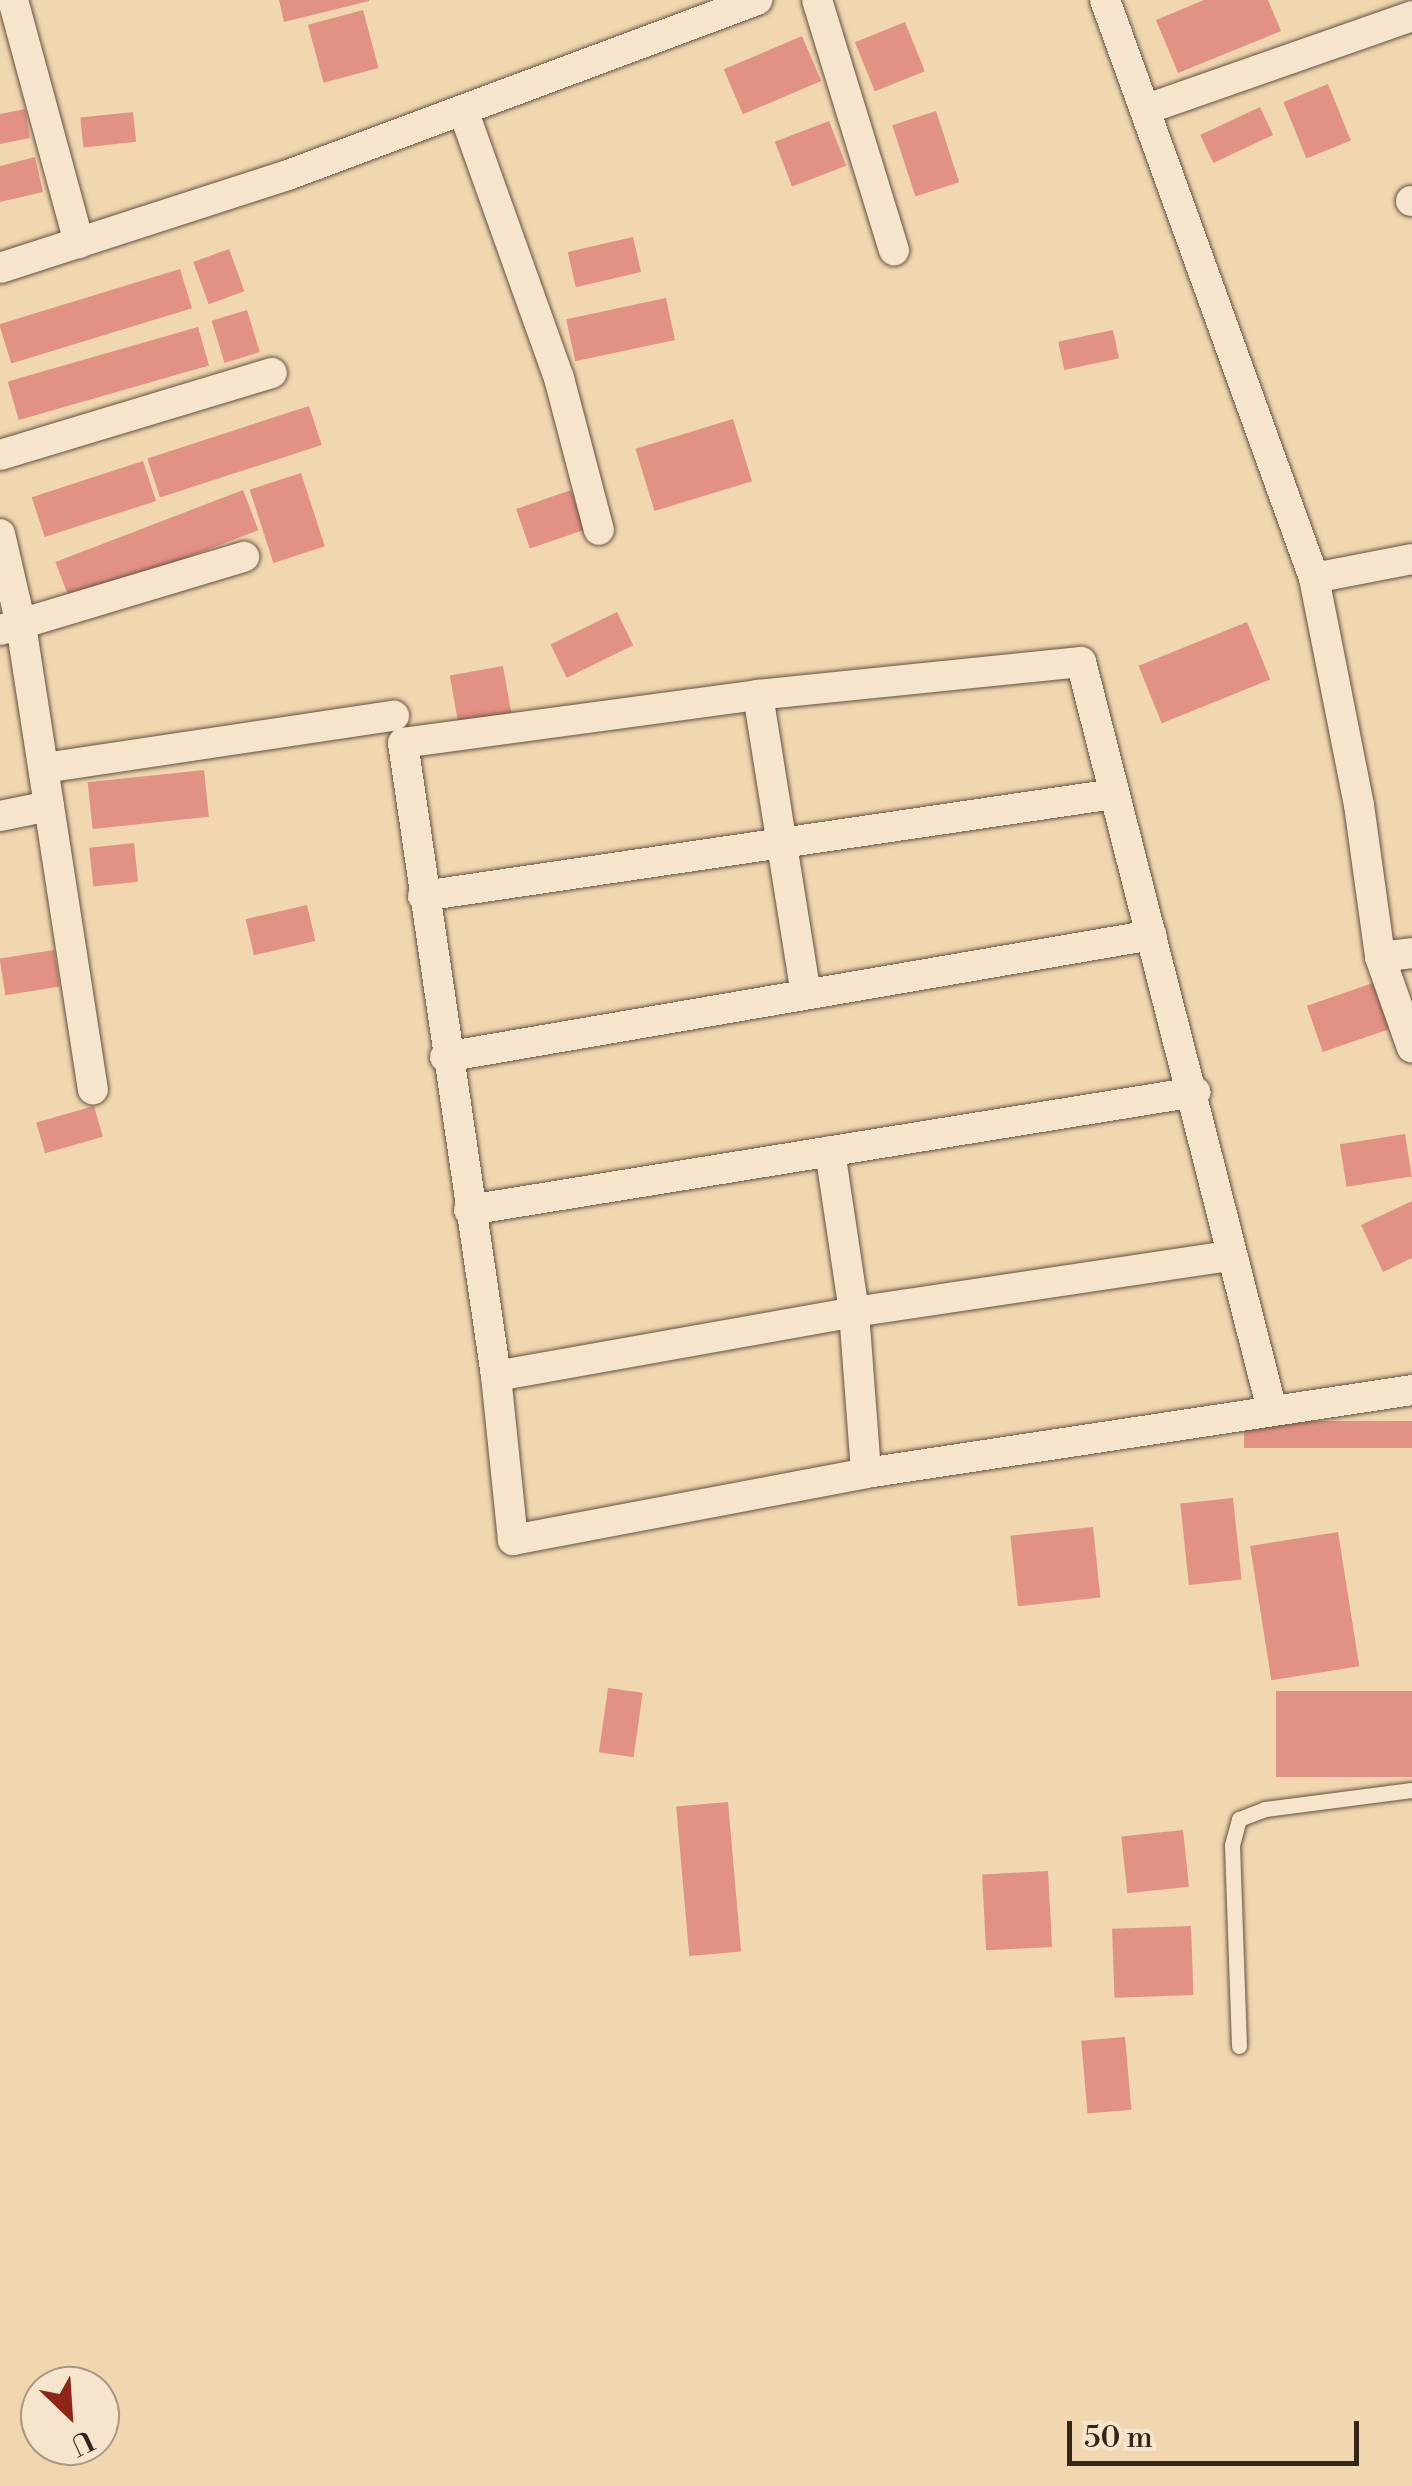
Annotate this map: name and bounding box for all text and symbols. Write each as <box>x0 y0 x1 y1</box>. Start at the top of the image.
north arrow <box>20 2366 120 2466</box>
scale bar <box>1072 2401 1364 2463</box>
text: 50 m <box>1084 2419 1153 2457</box>
text: U <box>65 2421 99 2462</box>

